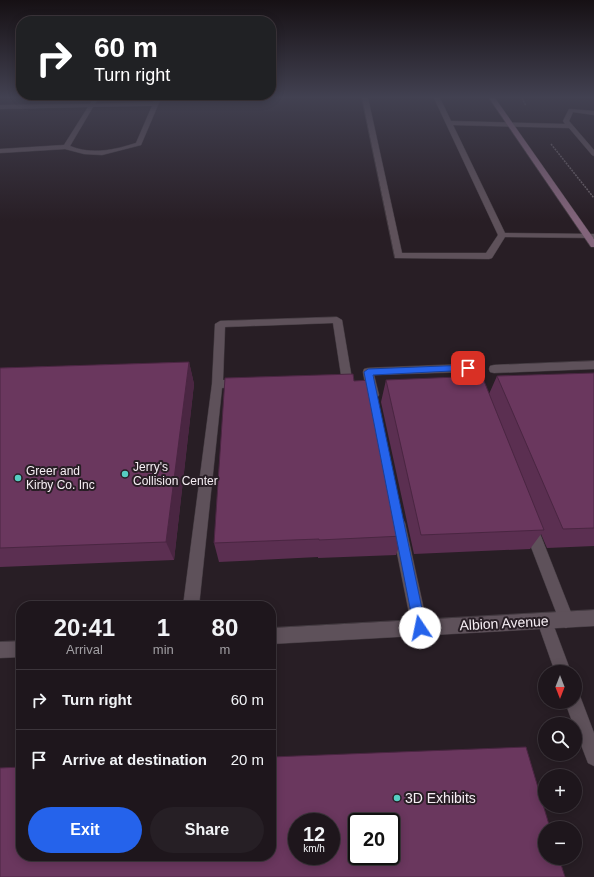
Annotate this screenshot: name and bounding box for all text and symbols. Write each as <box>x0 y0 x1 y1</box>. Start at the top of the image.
icon: right <box>28 32 80 84</box>
text: 60 m <box>94 32 158 63</box>
text: Turn right <box>94 65 170 85</box>
pin <box>451 351 485 385</box>
icon: arrive <box>457 357 479 379</box>
place label: Jerry's Collision Center <box>133 460 218 488</box>
place label: Greer and Kirby Co. Inc <box>26 464 95 492</box>
marker: Jerry's Collision Center <box>120 469 130 479</box>
marker: Greer and Kirby Co. Inc <box>13 473 23 483</box>
position arrow <box>399 607 441 649</box>
street label: Albion Avenue <box>459 613 549 633</box>
text: 20:41 <box>54 614 115 641</box>
text: 1 <box>157 614 170 641</box>
text: 80 <box>212 614 238 641</box>
text: Arrival <box>66 642 103 657</box>
text: min <box>153 642 174 657</box>
text: m <box>219 642 230 657</box>
north arrow <box>538 665 582 709</box>
map controls <box>538 665 582 865</box>
icon: right <box>28 689 50 711</box>
text: Turn right <box>62 691 132 708</box>
text: 60 m <box>231 691 264 708</box>
button: search <box>538 717 582 761</box>
icon: arrive <box>28 749 50 771</box>
text: Arrive at destination <box>62 751 207 768</box>
text: 20 m <box>231 751 264 768</box>
button: + <box>538 769 582 813</box>
place label: 3D Exhibits <box>405 790 476 806</box>
marker: 3D Exhibits <box>392 793 402 803</box>
button: Exit <box>28 807 142 853</box>
button: Share <box>150 807 264 853</box>
speed limit sign: 20 <box>348 813 400 865</box>
button: − <box>538 821 582 865</box>
text: 12 <box>303 823 325 845</box>
text: km/h <box>303 843 325 854</box>

